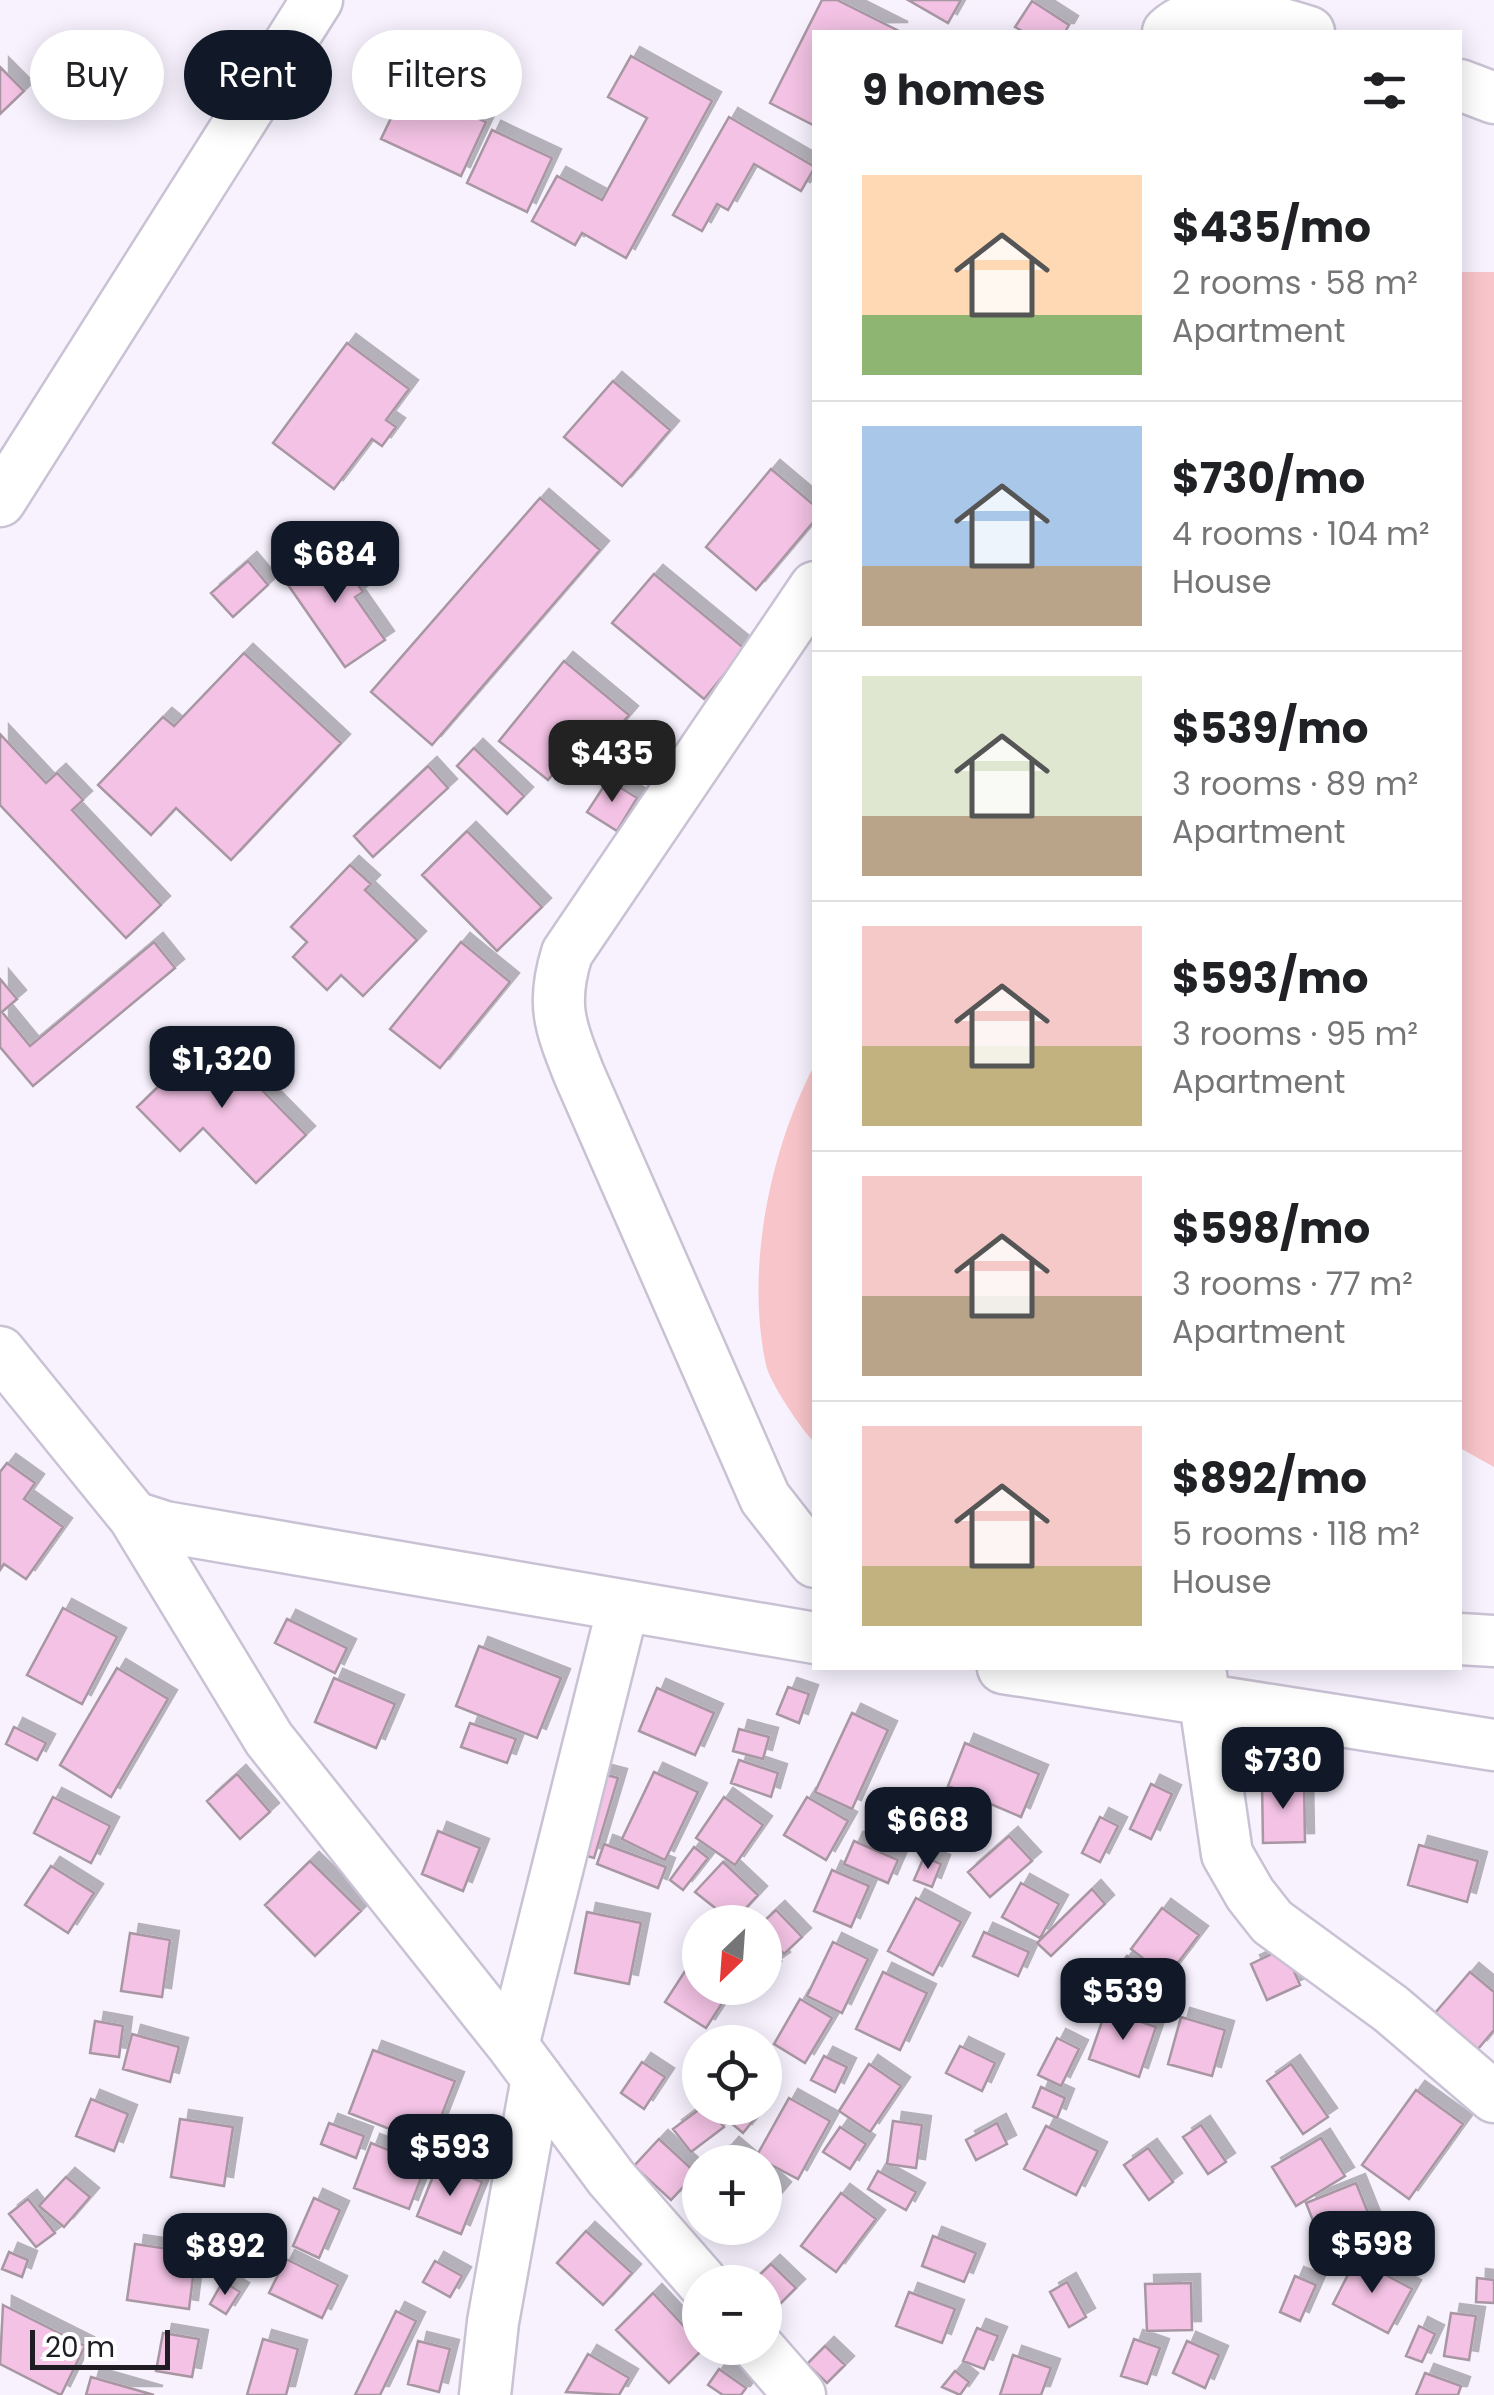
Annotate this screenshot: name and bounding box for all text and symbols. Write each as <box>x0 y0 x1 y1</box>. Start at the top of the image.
chip: Buy <box>30 30 164 120</box>
chip: Rent <box>184 30 332 120</box>
chip: Filters <box>352 30 522 120</box>
text: 9 homes <box>862 61 1046 120</box>
icon: filters <box>1357 63 1412 118</box>
text: $435/mo <box>1172 198 1371 257</box>
icon: home <box>942 215 1062 335</box>
text: 2 rooms · 58 m² <box>1172 260 1418 305</box>
text: Apartment <box>1172 308 1345 353</box>
text: $730/mo <box>1172 449 1365 508</box>
icon: home <box>942 466 1062 586</box>
text: 4 rooms · 104 m² <box>1172 511 1430 556</box>
pin: $684 <box>276 521 394 606</box>
text: $684 <box>293 531 377 576</box>
text: House <box>1172 559 1272 604</box>
text: $539/mo <box>1172 699 1368 758</box>
icon: home <box>942 716 1062 836</box>
pin: $435 <box>553 720 671 805</box>
text: $435 <box>571 730 653 775</box>
text: 3 rooms · 89 m² <box>1172 761 1418 806</box>
text: Apartment <box>1172 809 1345 854</box>
text: $593/mo <box>1172 949 1368 1008</box>
icon: home <box>942 966 1062 1086</box>
text: 3 rooms · 95 m² <box>1172 1011 1418 1056</box>
pin: $1,320 <box>141 1026 303 1111</box>
text: $1,320 <box>172 1036 272 1081</box>
text: Apartment <box>1172 1059 1345 1104</box>
text: $598/mo <box>1172 1199 1370 1258</box>
icon: home <box>942 1216 1062 1336</box>
text: 3 rooms · 77 m² <box>1172 1261 1413 1306</box>
text: Apartment <box>1172 1309 1345 1354</box>
text: $892/mo <box>1172 1449 1367 1508</box>
icon: home <box>942 1466 1062 1586</box>
text: 5 rooms · 118 m² <box>1172 1511 1420 1556</box>
text: House <box>1172 1559 1272 1604</box>
pin: $730 <box>1224 1727 1342 1812</box>
text: $730 <box>1244 1737 1322 1782</box>
pin: $668 <box>869 1787 987 1872</box>
text: $668 <box>887 1797 969 1842</box>
north arrow <box>682 1905 782 2005</box>
map controls <box>682 1905 782 2365</box>
pin: $539 <box>1064 1958 1182 2043</box>
text: $539 <box>1083 1968 1163 2013</box>
button: locate <box>682 2025 782 2125</box>
pin: $593 <box>391 2114 509 2199</box>
text: $593 <box>410 2124 490 2169</box>
button: + <box>682 2145 782 2245</box>
pin: $598 <box>1313 2211 1431 2296</box>
pin: $892 <box>166 2213 284 2298</box>
text: $598 <box>1331 2221 1413 2266</box>
text: $892 <box>185 2223 265 2268</box>
button: − <box>682 2265 782 2365</box>
scale bar <box>30 2325 170 2370</box>
text: 20 m <box>45 2328 115 2367</box>

